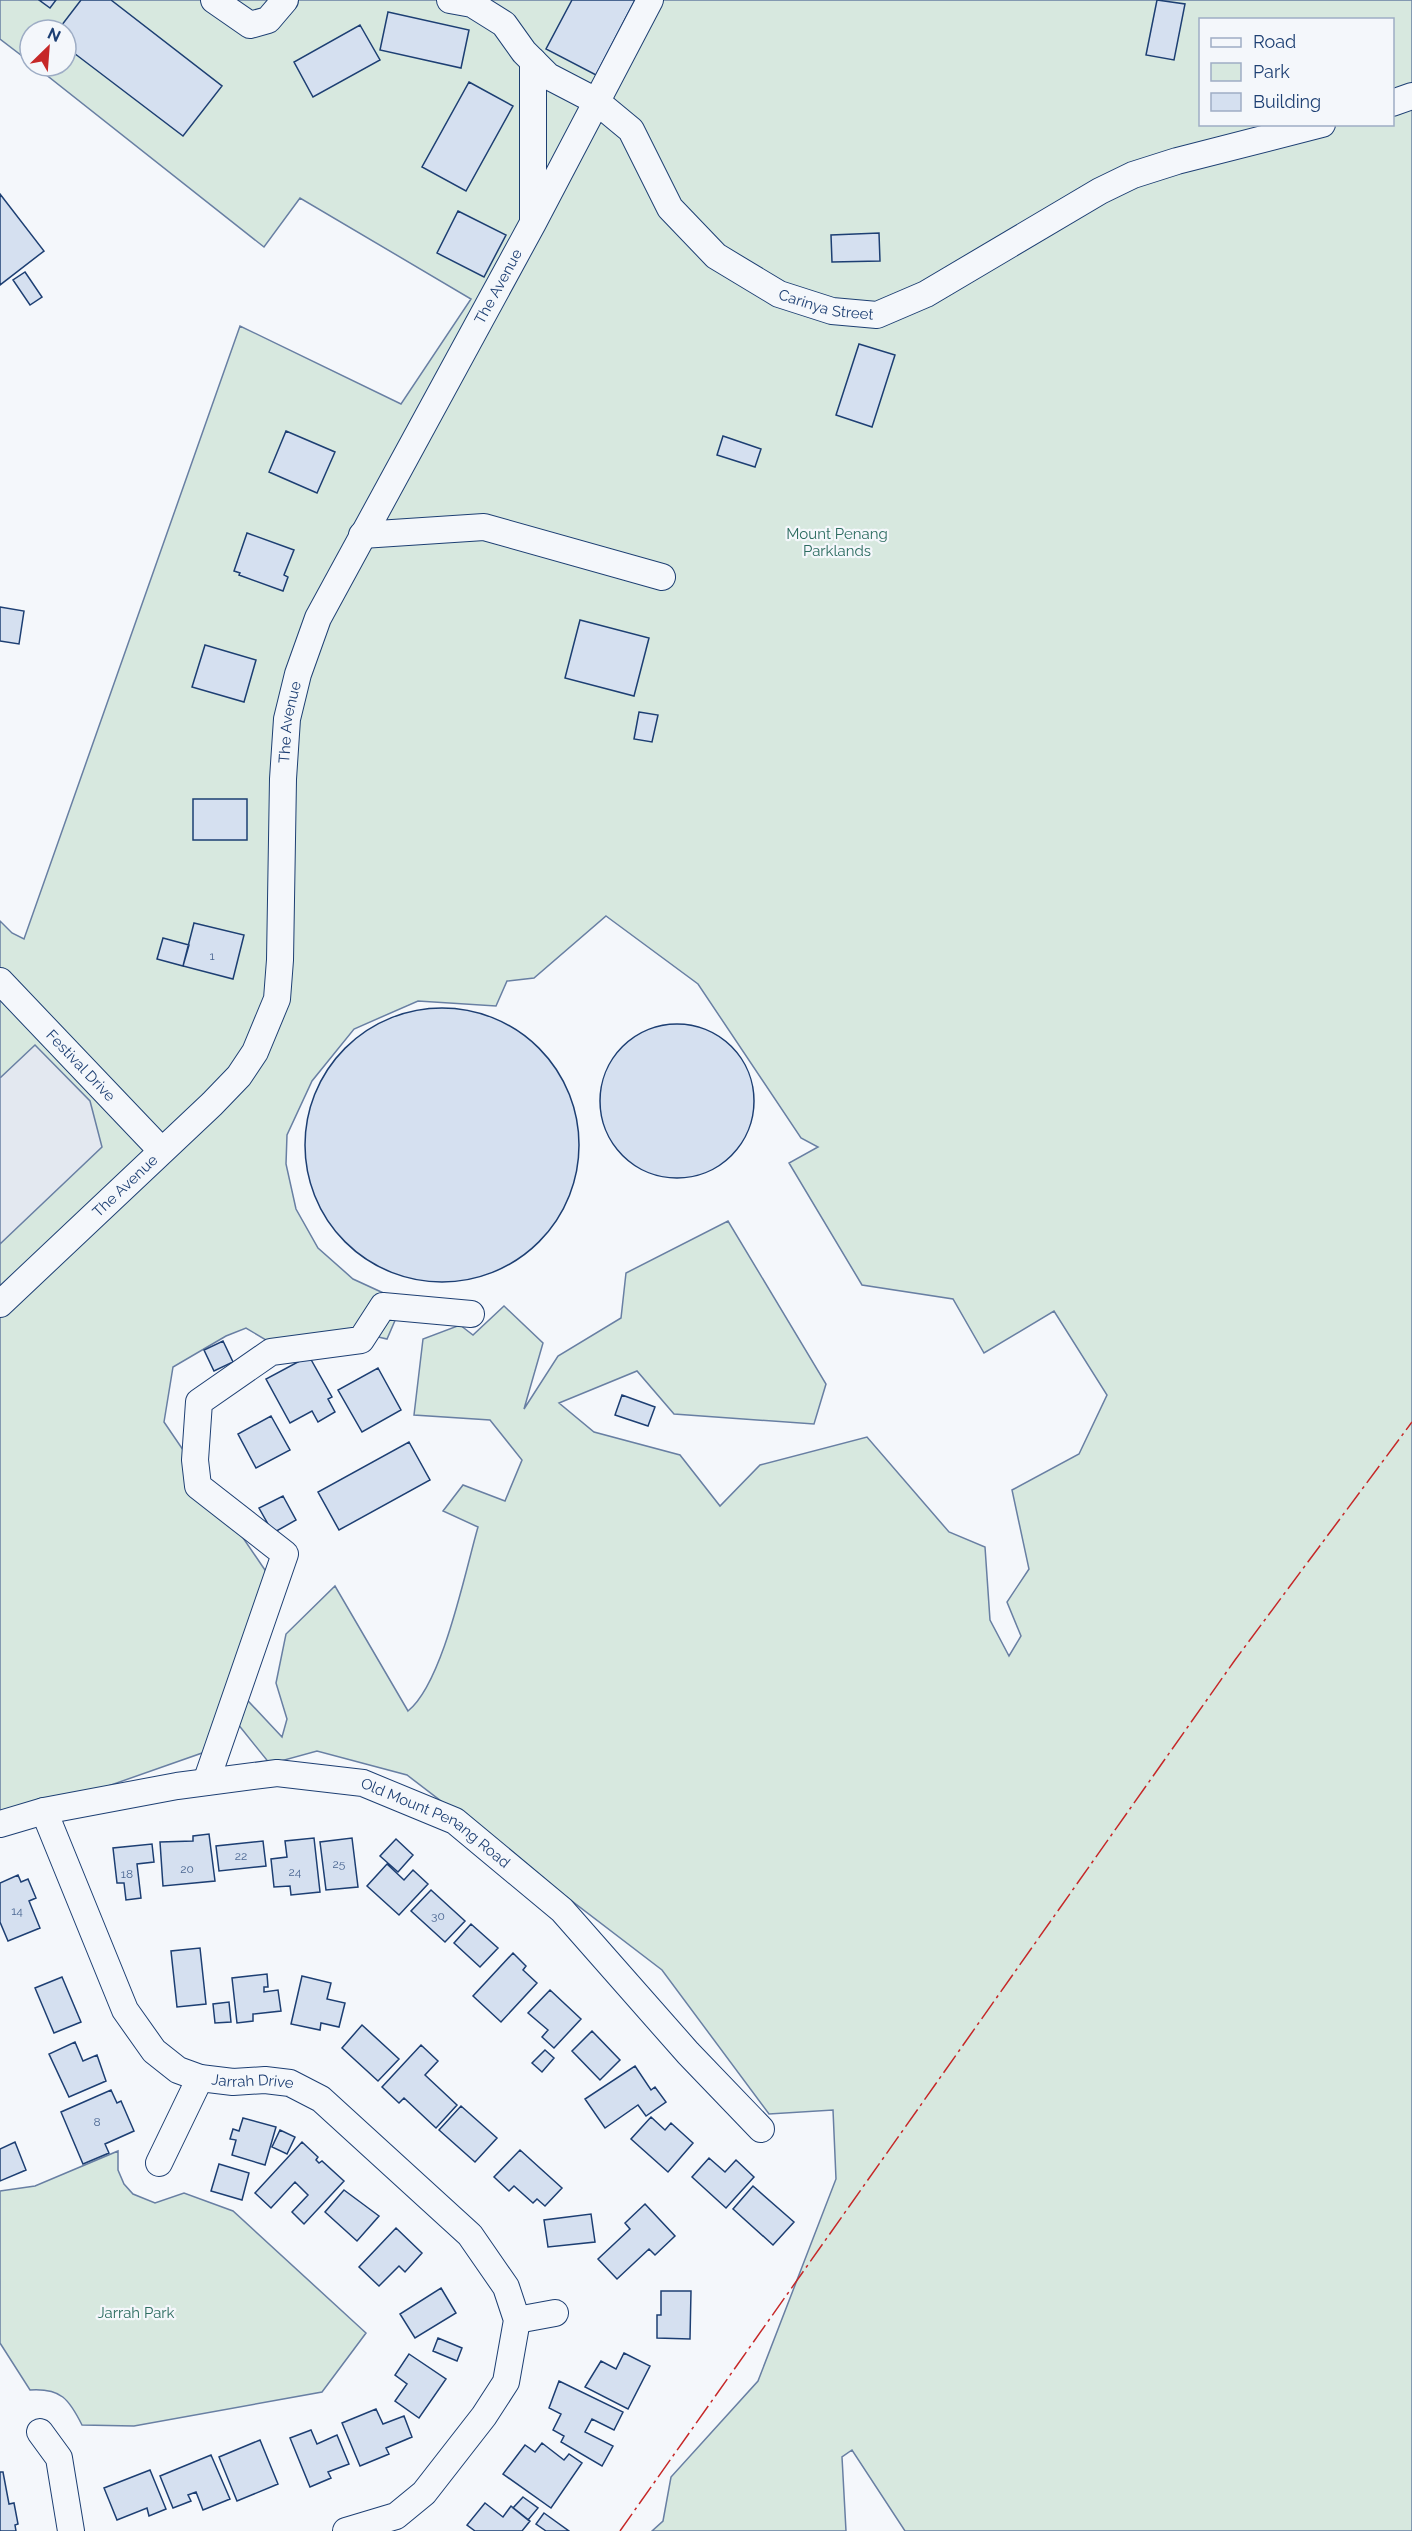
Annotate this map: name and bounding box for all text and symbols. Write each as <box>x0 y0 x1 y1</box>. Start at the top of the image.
north arrow <box>18 18 78 78</box>
legend <box>1199 18 1394 126</box>
text: N <box>45 24 64 46</box>
text: Road <box>1253 31 1296 52</box>
text: Park <box>1253 61 1290 82</box>
text: Building <box>1253 91 1321 112</box>
street label: The Avenue <box>471 246 526 327</box>
street label: Carinya Street <box>776 285 874 324</box>
park label: Mount Penang Parklands <box>786 525 888 560</box>
street label: The Avenue <box>275 679 305 764</box>
house number: 1 <box>209 949 215 963</box>
street label: Festival Drive <box>42 1026 119 1105</box>
street label: The Avenue <box>89 1151 162 1221</box>
street label: Old Mount Penang Road <box>358 1774 514 1872</box>
house number: 22 <box>235 1849 247 1863</box>
house number: 25 <box>333 1857 346 1871</box>
house number: 20 <box>180 1862 194 1876</box>
house number: 24 <box>289 1865 302 1879</box>
house number: 18 <box>121 1867 133 1881</box>
house number: 14 <box>11 1904 23 1918</box>
house number: 30 <box>431 1909 445 1923</box>
street label: Jarrah Drive <box>211 2070 295 2092</box>
house number: 8 <box>93 2115 101 2129</box>
park label: Jarrah Park <box>97 2304 175 2322</box>

